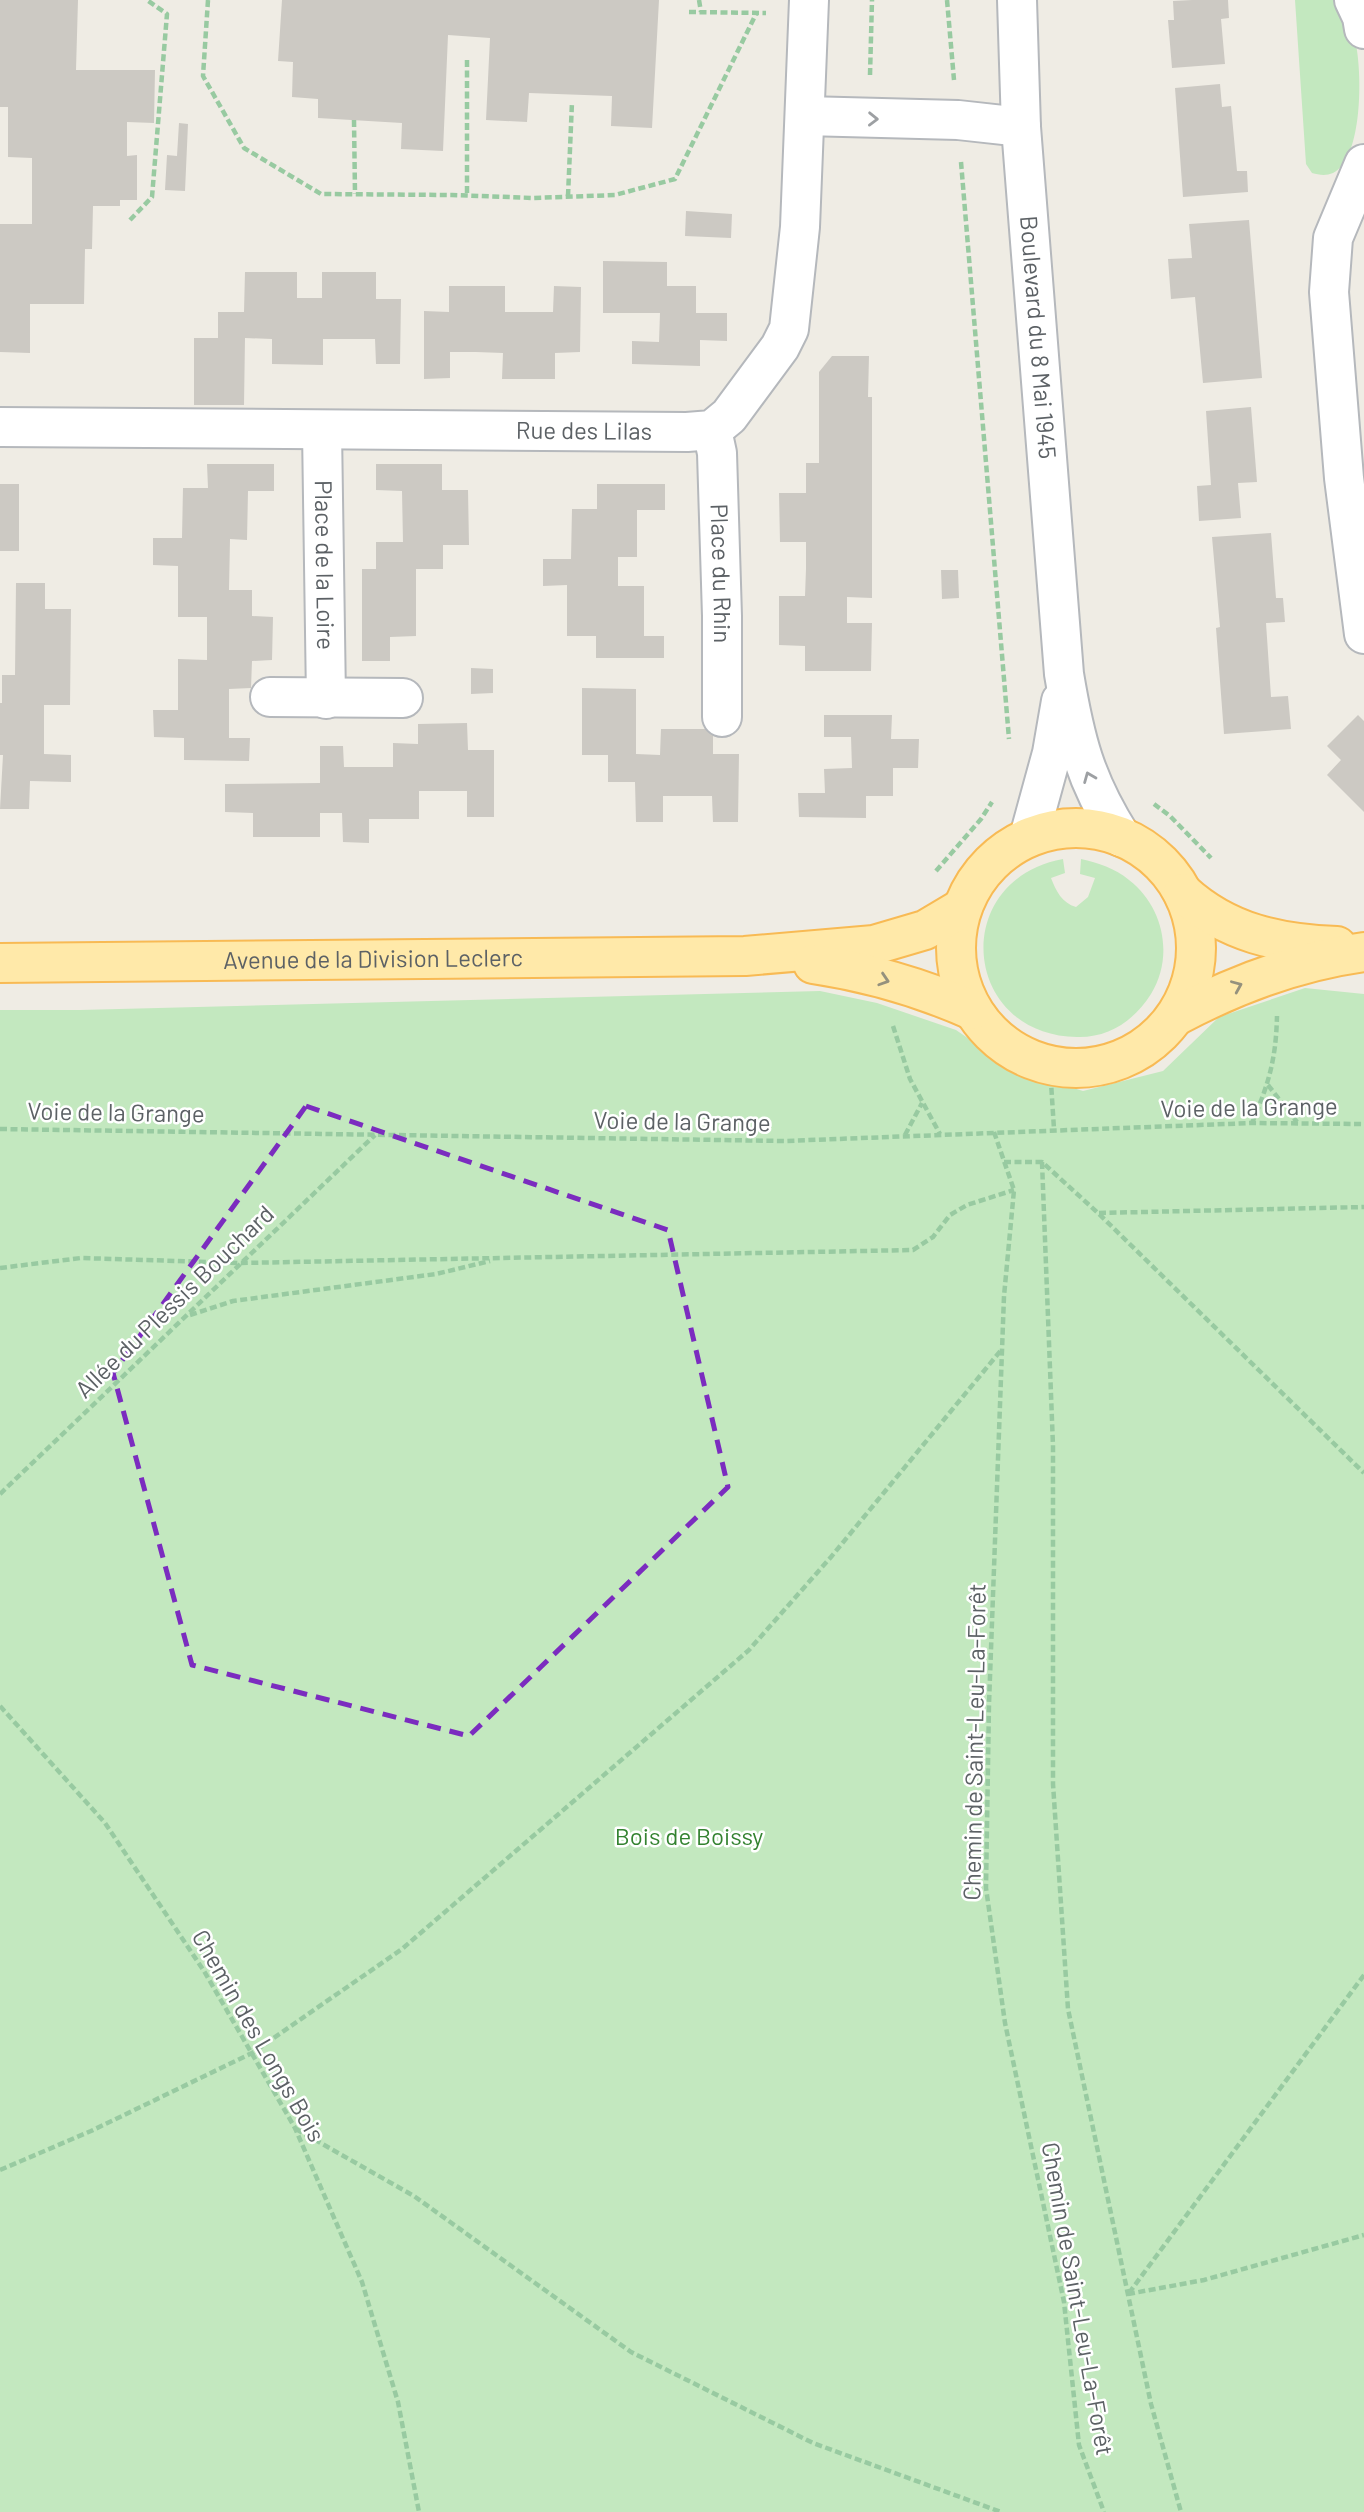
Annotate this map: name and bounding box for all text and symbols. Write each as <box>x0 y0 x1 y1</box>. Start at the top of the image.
one-way arrow <box>868 111 879 126</box>
street label: Boulevard du 8 Mai 1945 <box>1015 214 1063 460</box>
street label: Rue des Lilas <box>516 415 652 445</box>
street label: Place de la Loire <box>310 480 341 650</box>
street label: Place du Rhin <box>706 503 738 643</box>
one-way arrow <box>1083 771 1097 784</box>
street label: Avenue de la Division Leclerc <box>223 942 523 974</box>
one-way arrow <box>878 971 890 986</box>
one-way arrow <box>1230 980 1243 994</box>
street label: Voie de la Grange <box>1160 1090 1338 1123</box>
street label: Voie de la Grange <box>27 1095 205 1128</box>
street label: Voie de la Grange <box>593 1104 771 1137</box>
street label: Allée du Plessis Bouchard <box>69 1199 279 1403</box>
street label: Chemin de Saint-Leu-La-Forêt <box>956 1583 991 1901</box>
park label: Bois de Boissy <box>615 1821 763 1850</box>
street label: Chemin des Longs Bois <box>187 1924 332 2147</box>
street label: Chemin de Saint-Leu-La-Forêt <box>1037 2140 1120 2458</box>

